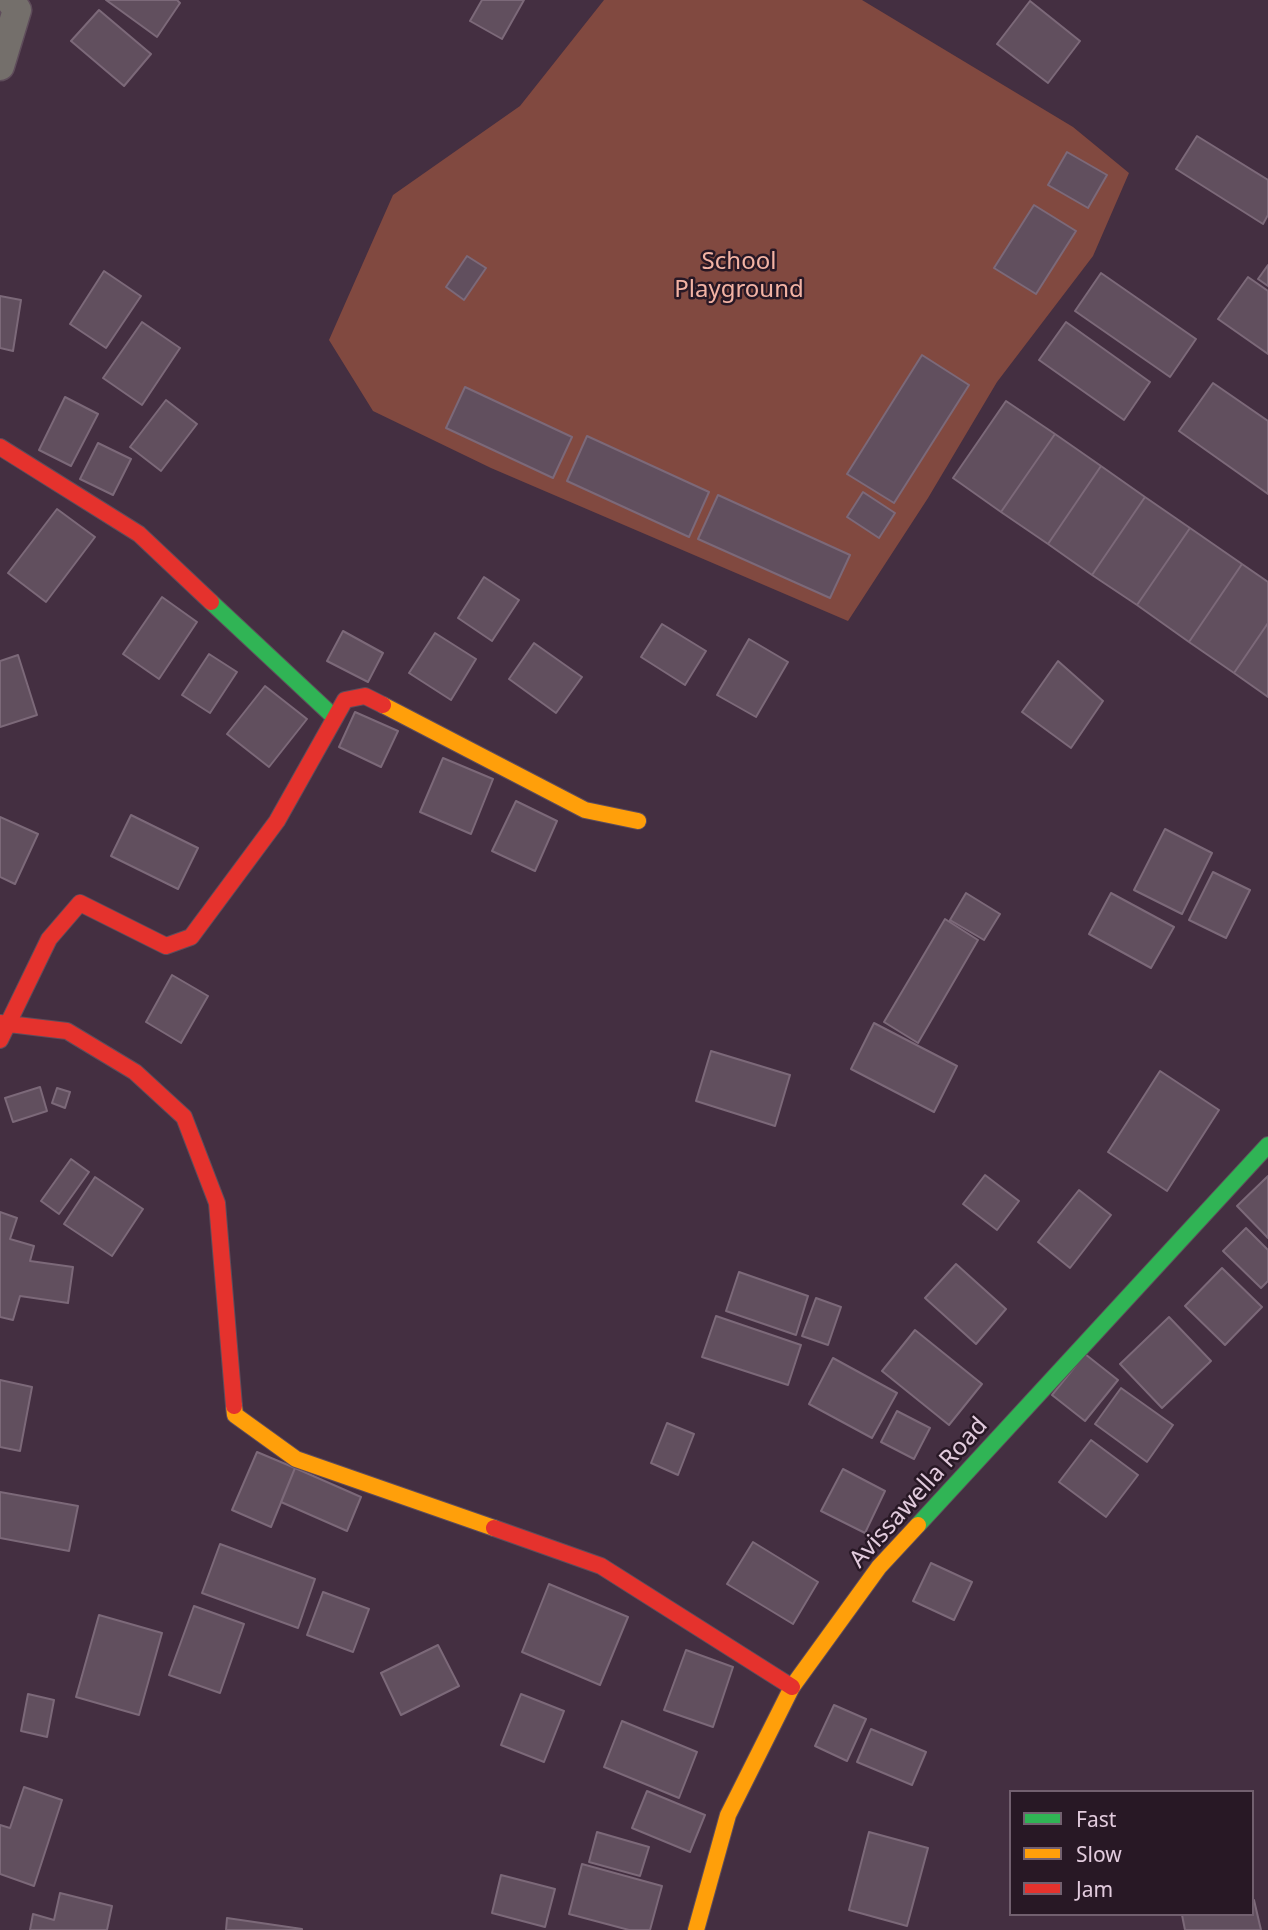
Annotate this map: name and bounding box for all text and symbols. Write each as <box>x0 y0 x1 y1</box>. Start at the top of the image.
park label: School Playground <box>674 248 804 304</box>
street label: Avissawella Road <box>844 1412 994 1574</box>
legend <box>1009 1790 1254 1916</box>
text: Fast <box>1076 1805 1116 1833</box>
text: Slow <box>1076 1840 1122 1868</box>
text: Jam <box>1076 1875 1113 1903</box>

